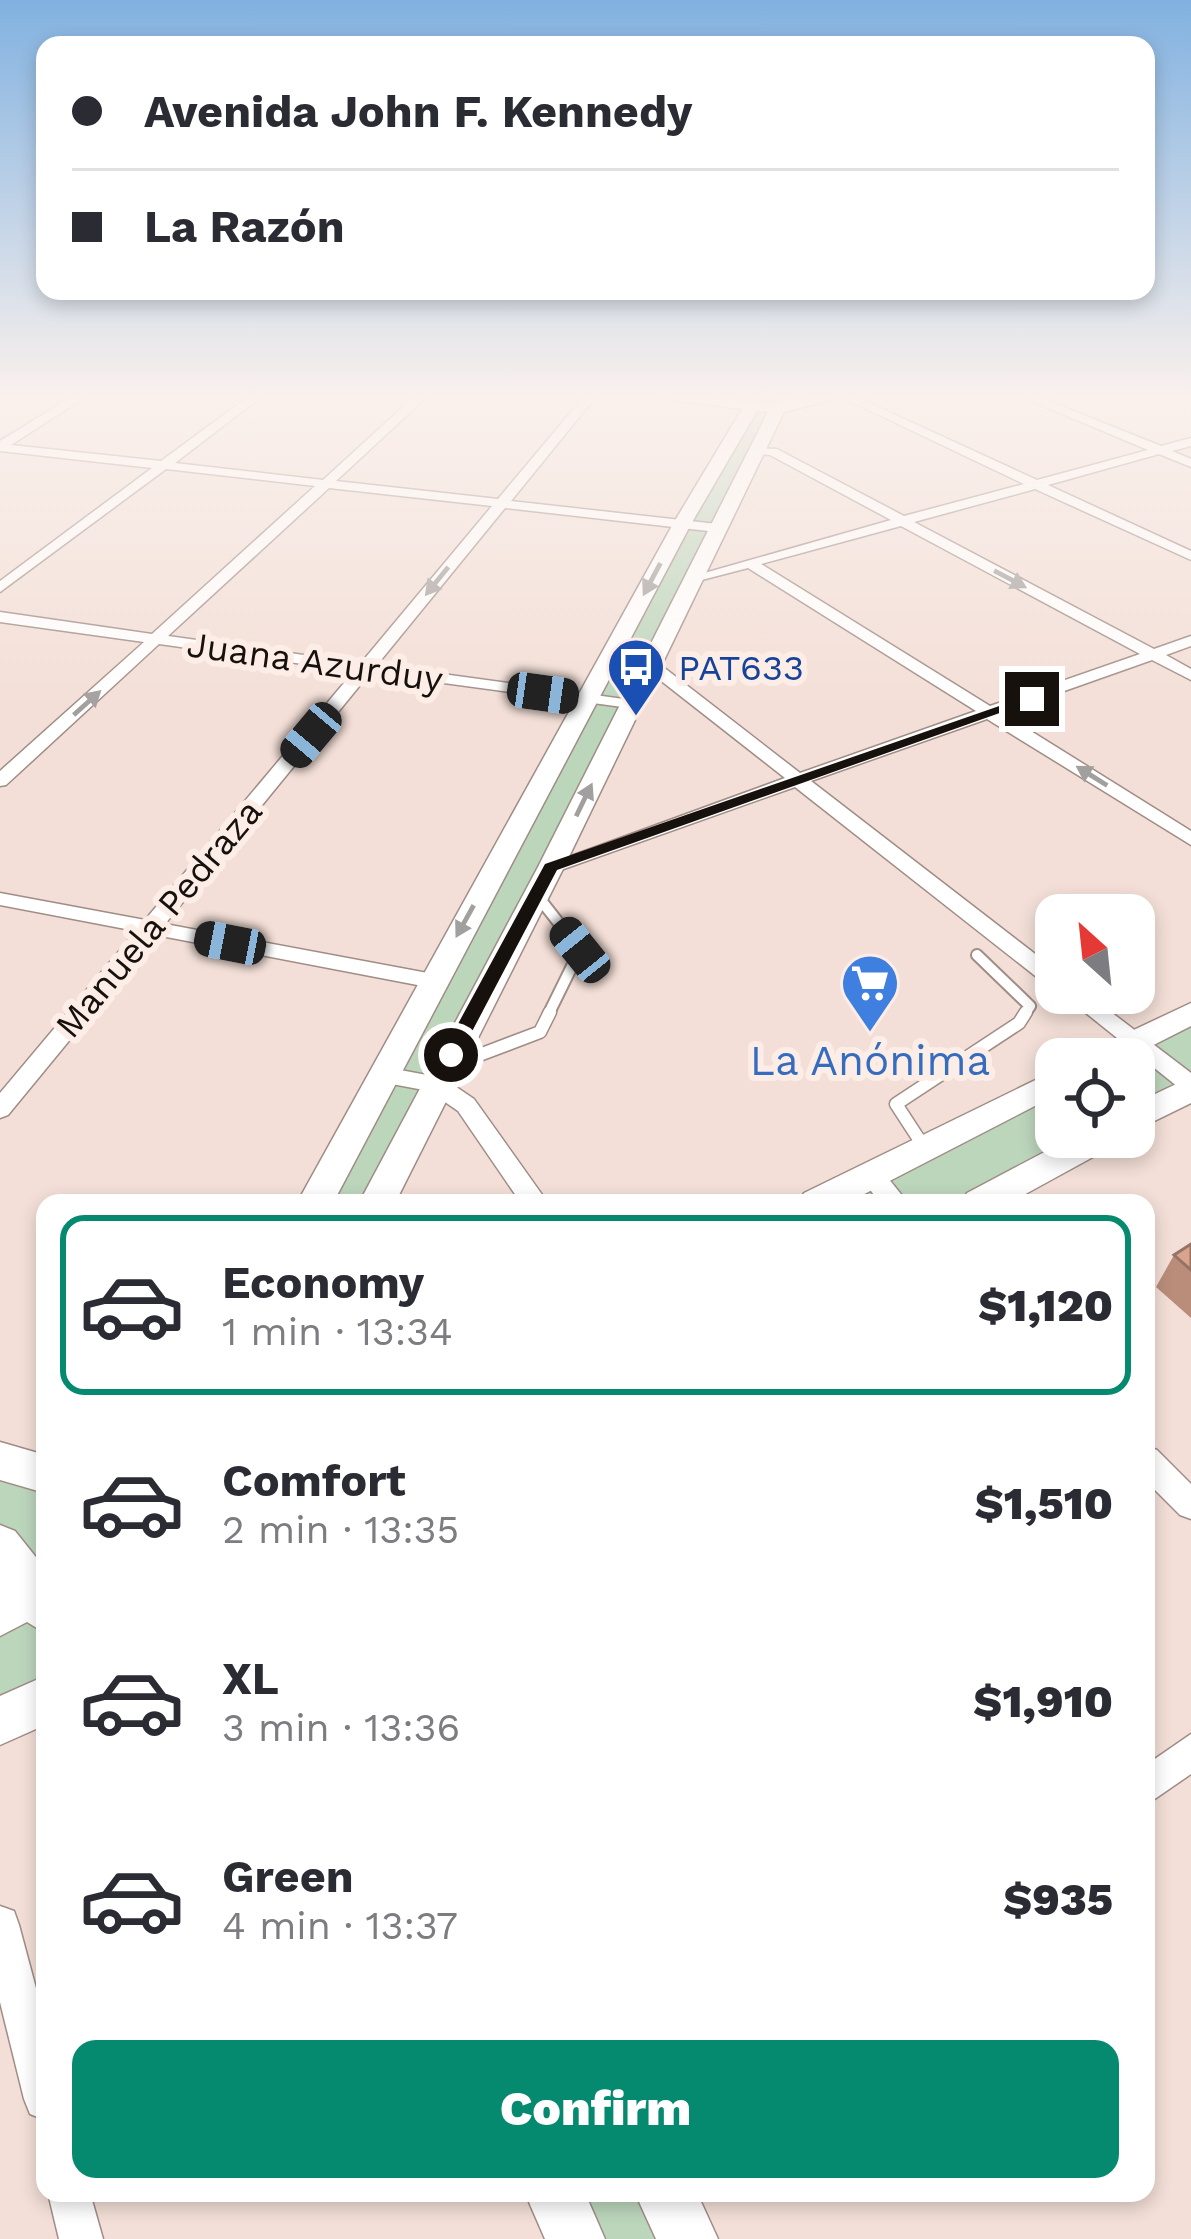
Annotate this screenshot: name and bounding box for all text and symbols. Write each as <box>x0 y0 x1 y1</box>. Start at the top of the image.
text: Avenida John F. Kennedy <box>144 85 692 138</box>
text: La Razón <box>144 200 345 253</box>
one-way arrow <box>642 561 663 596</box>
one-way arrow <box>425 566 450 597</box>
one-way arrow <box>993 568 1027 589</box>
street label: Juana Azurduy <box>184 623 446 701</box>
bus stop icon: PAT633 <box>605 636 667 718</box>
place label: PAT633 <box>678 647 804 689</box>
car <box>505 670 581 716</box>
route end <box>1005 672 1059 726</box>
one-way arrow <box>72 690 102 717</box>
car <box>274 696 348 774</box>
one-way arrow <box>1076 766 1108 788</box>
one-way arrow <box>574 782 594 817</box>
street label: Manuela Pedraza <box>47 791 271 1046</box>
north arrow <box>1035 894 1155 1014</box>
map controls <box>1035 894 1155 1158</box>
one-way arrow <box>455 904 476 939</box>
car <box>543 911 617 989</box>
car <box>191 918 269 968</box>
supermarket icon: La Anónima <box>839 952 901 1034</box>
route start <box>424 1028 478 1082</box>
place label: La Anónima <box>750 1036 990 1085</box>
button: locate <box>1035 1038 1155 1158</box>
icon: car <box>78 1251 186 1359</box>
text: Economy <box>222 1256 424 1309</box>
text: $1,120 <box>978 1279 1113 1332</box>
text: 1 min · 13:34 <box>222 1309 453 1354</box>
icon: car <box>78 1449 186 1557</box>
text: Comfort <box>222 1454 406 1507</box>
text: $1,510 <box>975 1477 1113 1530</box>
text: 2 min · 13:35 <box>222 1507 459 1552</box>
icon: car <box>78 1647 186 1755</box>
text: XL <box>222 1652 279 1705</box>
text: $1,910 <box>973 1675 1113 1728</box>
text: 3 min · 13:36 <box>222 1705 460 1750</box>
icon: car <box>78 1845 186 1953</box>
text: Green <box>222 1850 354 1903</box>
text: $935 <box>1003 1873 1113 1926</box>
text: 4 min · 13:37 <box>222 1903 458 1948</box>
button: Confirm <box>72 2040 1119 2178</box>

